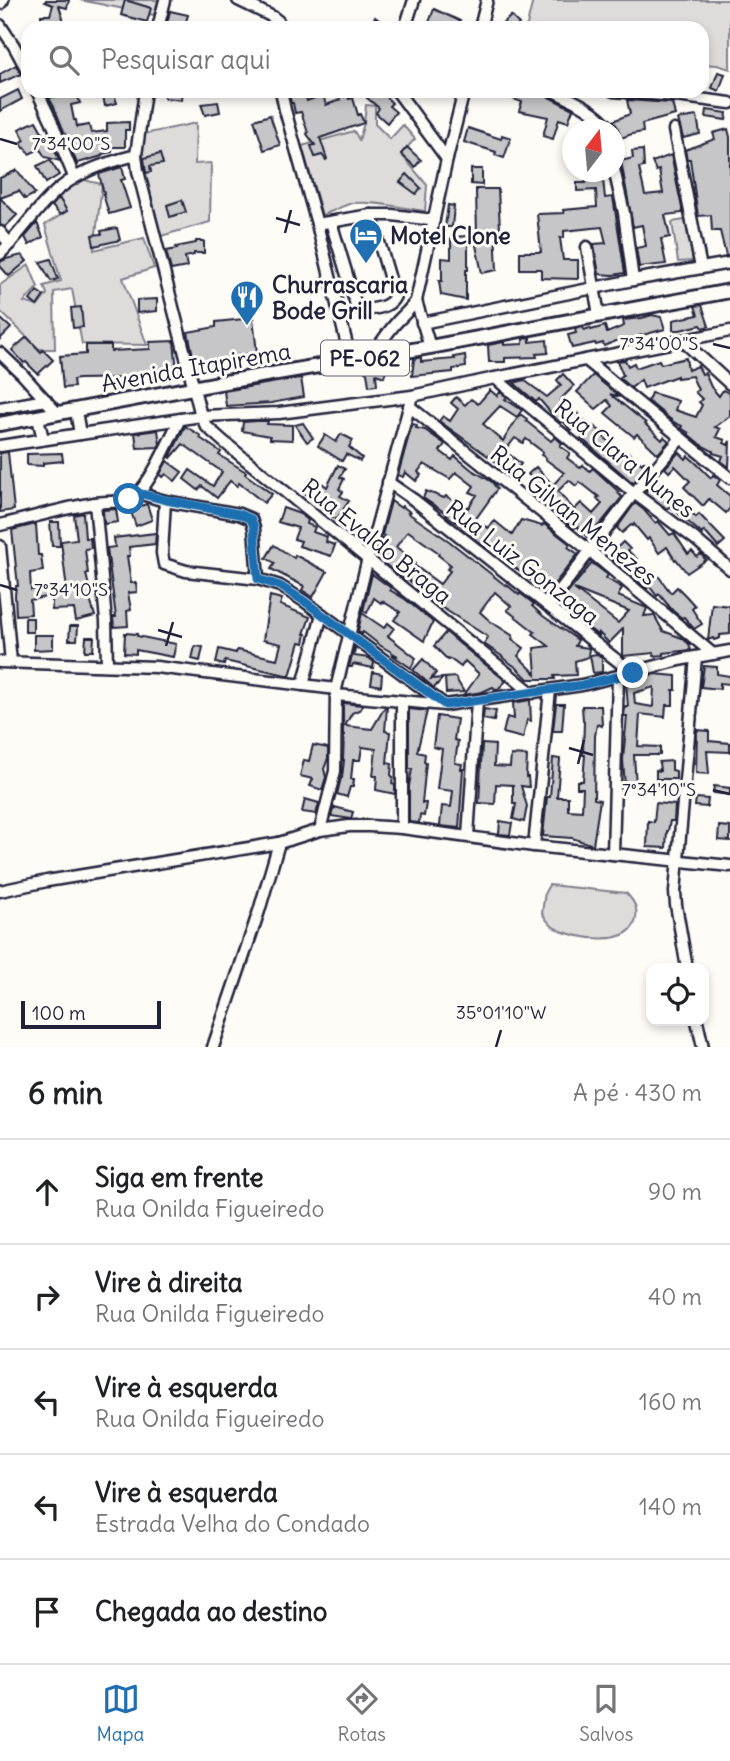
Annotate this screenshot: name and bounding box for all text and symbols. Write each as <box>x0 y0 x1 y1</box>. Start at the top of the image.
search box <box>21 21 709 98</box>
icon: search <box>45 41 83 79</box>
text: Pesquisar aqui <box>101 43 270 76</box>
north arrow <box>562 119 625 182</box>
text: 7°34'00"S <box>32 132 110 155</box>
hotel icon: Motel Clone <box>347 216 385 265</box>
place label: Motel Clone <box>390 221 511 250</box>
place label: Churrascaria Bode Grill <box>272 270 408 325</box>
restaurant icon: Churrascaria Bode Grill <box>228 278 266 327</box>
text: 7°34'00"S <box>620 332 698 355</box>
street label: Avenida Itapirema <box>99 336 293 398</box>
road number: PE-062 <box>321 340 409 376</box>
street label: Rua Clara Nunes <box>549 392 701 524</box>
street label: Rua Gilvan Menezes <box>485 439 663 591</box>
street label: Rua Evaldo Braga <box>296 472 458 610</box>
route start <box>113 483 144 514</box>
street label: Rua Luiz Gonzaga <box>441 493 605 631</box>
text: 7°34'10"S <box>34 578 108 601</box>
route end <box>617 657 648 688</box>
text: 7°34'10"S <box>622 778 696 801</box>
map controls <box>646 963 709 1026</box>
button: locate <box>646 963 709 1026</box>
scale bar <box>21 998 161 1030</box>
text: 100 m <box>32 1001 86 1025</box>
text: 35°01'10"W <box>456 1001 546 1024</box>
text: 6 min <box>28 1074 103 1112</box>
text: A pé · 430 m <box>573 1078 702 1107</box>
text: Siga em frente <box>95 1161 263 1194</box>
icon: ahead <box>28 1173 66 1211</box>
text: 90 m <box>648 1177 702 1206</box>
text: Rua Onilda Figueiredo <box>95 1194 324 1223</box>
text: Vire à direita <box>95 1266 243 1299</box>
icon: right <box>28 1278 66 1316</box>
text: 40 m <box>648 1282 702 1311</box>
text: Rua Onilda Figueiredo <box>95 1299 324 1328</box>
text: Vire à esquerda <box>95 1371 278 1404</box>
icon: left <box>28 1383 66 1421</box>
text: 160 m <box>639 1387 702 1416</box>
text: Rua Onilda Figueiredo <box>95 1404 324 1433</box>
text: Vire à esquerda <box>95 1476 278 1509</box>
icon: left <box>28 1488 66 1526</box>
text: 140 m <box>639 1492 702 1521</box>
text: Estrada Velha do Condado <box>95 1509 370 1538</box>
icon: arrive <box>28 1593 66 1631</box>
text: Chegada ao destino <box>95 1595 327 1628</box>
tab: Mapa <box>97 1680 144 1746</box>
tab: Rotas <box>338 1680 386 1746</box>
tab: Salvos <box>579 1680 633 1746</box>

